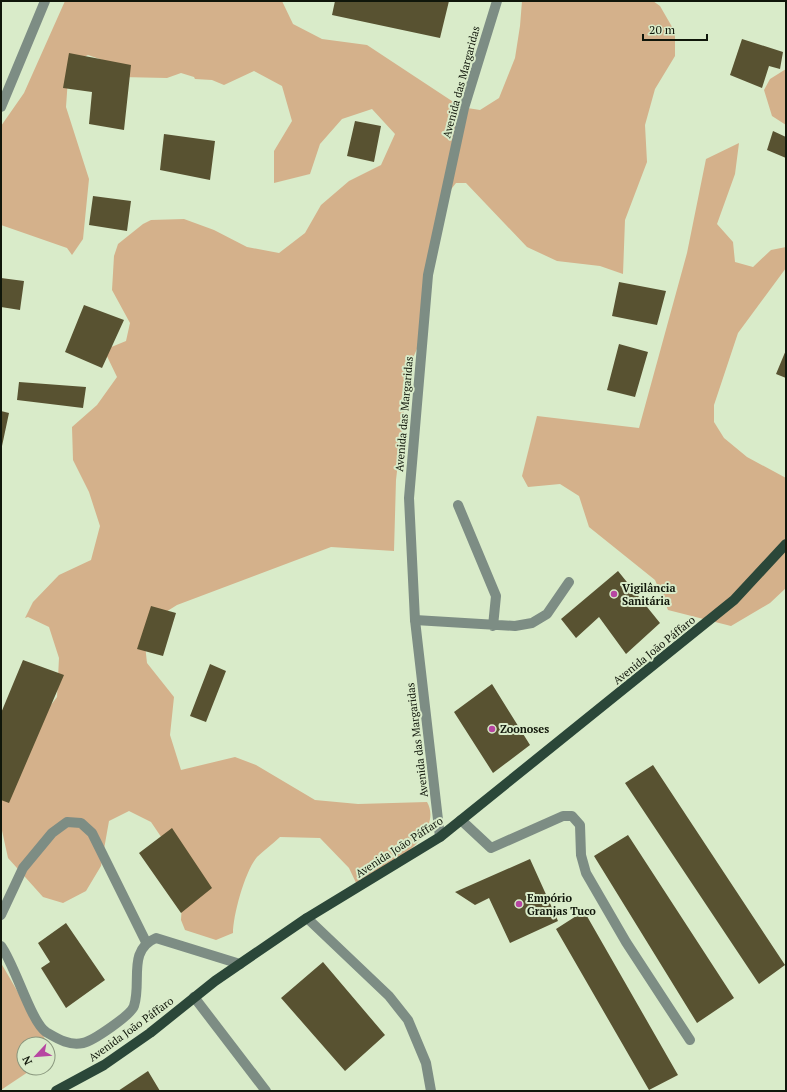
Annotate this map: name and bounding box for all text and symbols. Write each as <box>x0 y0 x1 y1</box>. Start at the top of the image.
scale bar <box>643 16 707 42</box>
text: 20 m <box>649 22 676 37</box>
street label: Avenida das Margaridas <box>439 24 483 140</box>
street label: Avenida das Margaridas <box>392 356 416 472</box>
place label: Vigilância Sanitária <box>622 581 676 608</box>
marker: Vigilância Sanitária <box>609 589 619 599</box>
street label: Avenida João Páffaro <box>610 613 698 687</box>
street label: Avenida das Margaridas <box>403 682 431 798</box>
place label: Zoonoses <box>500 722 549 736</box>
marker: Zoonoses <box>487 724 497 734</box>
street label: Avenida João Páffaro <box>353 814 445 880</box>
place label: Empório Granjas Tuco <box>527 891 596 918</box>
marker: Empório Granjas Tuco <box>514 899 524 909</box>
street label: Avenida João Páffaro <box>86 994 176 1064</box>
north arrow <box>16 1036 56 1076</box>
text: N <box>19 1053 35 1067</box>

